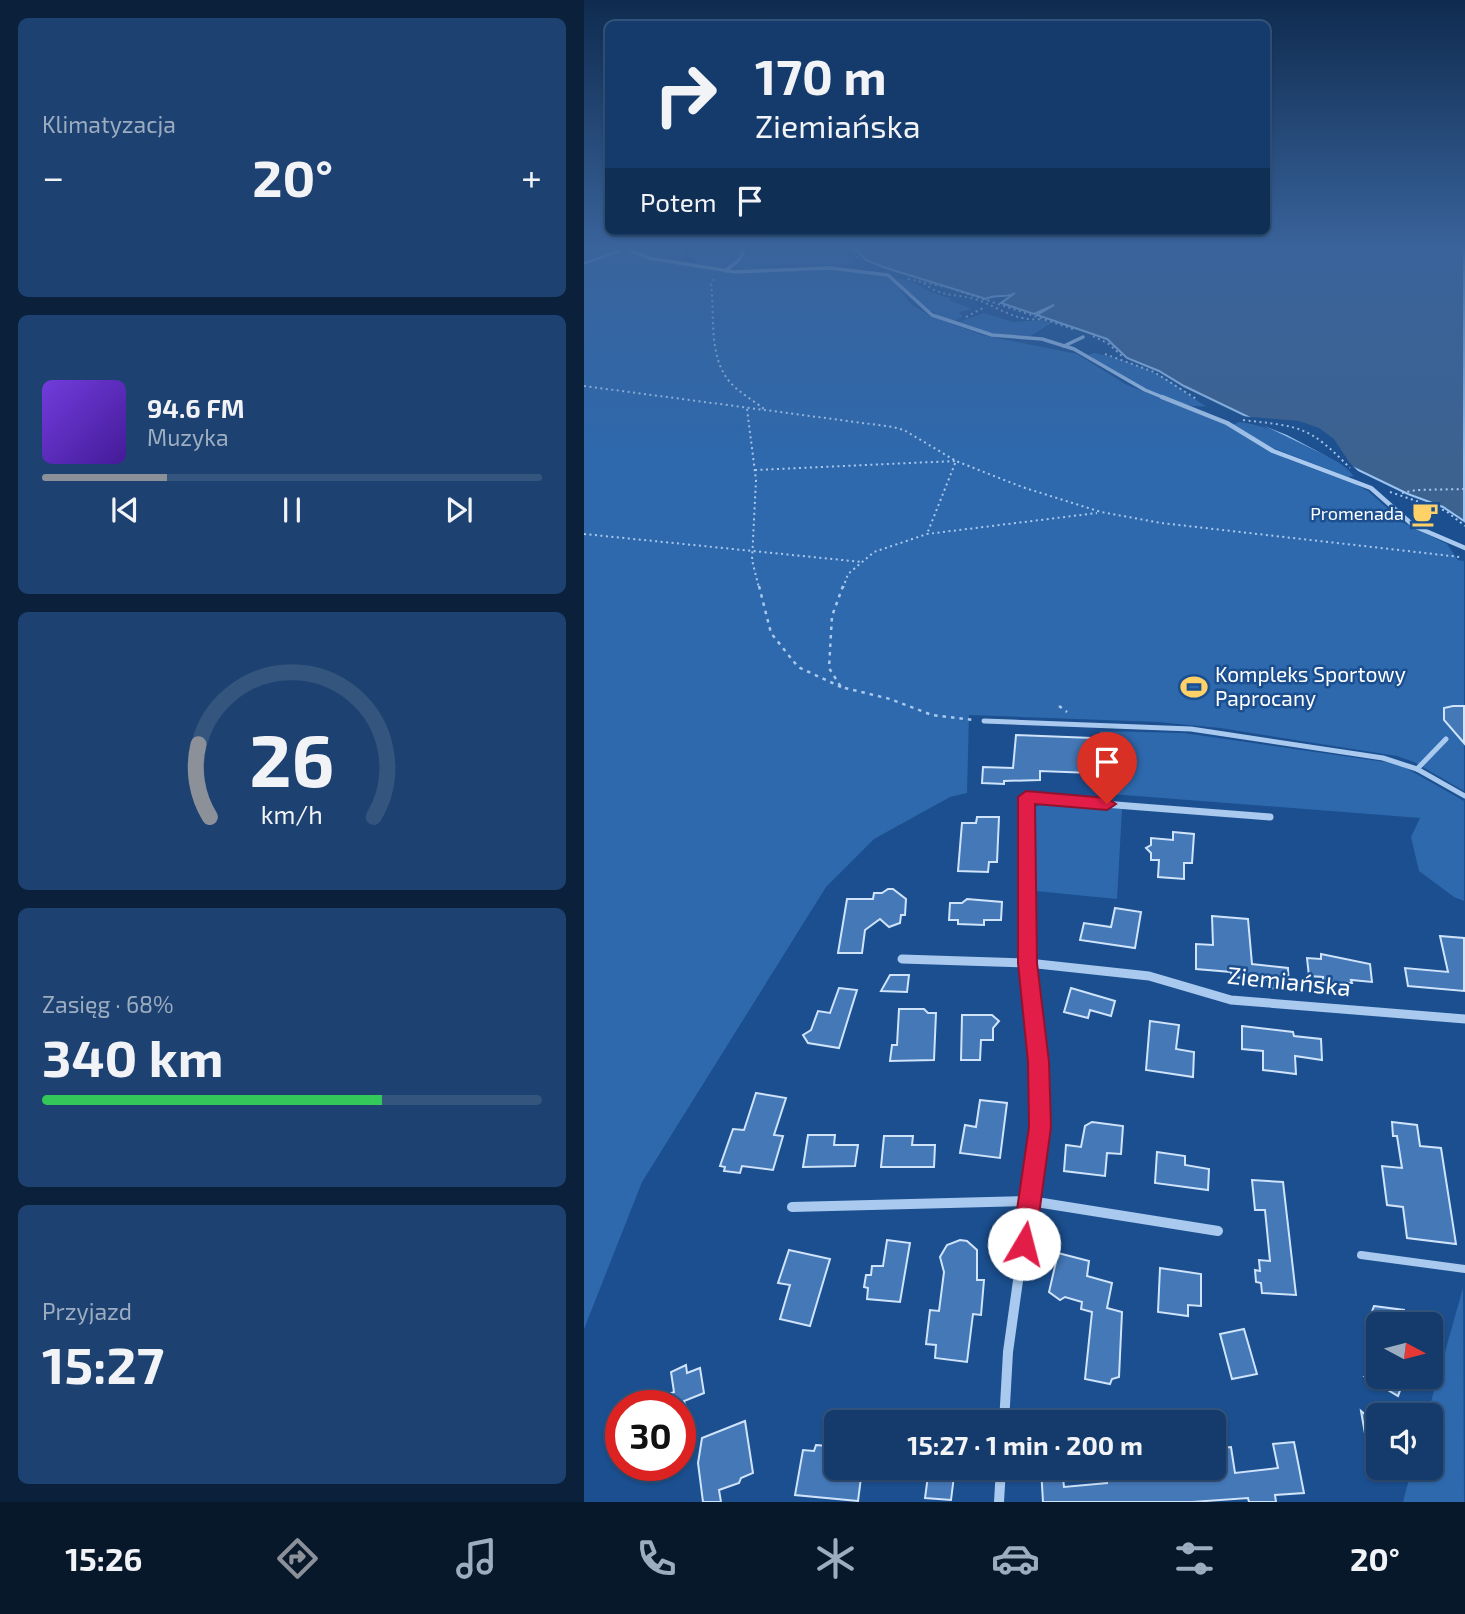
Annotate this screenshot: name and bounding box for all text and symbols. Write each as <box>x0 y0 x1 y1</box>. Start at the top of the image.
text: 170 m <box>755 46 887 105</box>
icon: right <box>640 49 731 140</box>
text: Ziemiańska <box>755 106 920 144</box>
text: Klimatyzacja <box>42 110 176 138</box>
text: 20° <box>252 145 333 207</box>
text: − <box>42 153 64 199</box>
text: + <box>521 153 542 199</box>
icon: arrive <box>731 182 769 220</box>
text: Potem <box>640 186 717 217</box>
text: 94.6 FM <box>147 392 244 423</box>
text: Muzyka <box>147 423 229 451</box>
icon: previous <box>106 491 144 529</box>
icon: pause <box>273 491 311 529</box>
icon: next <box>440 491 478 529</box>
cafe icon: Promenada <box>1410 499 1440 529</box>
place label: Promenada <box>1310 502 1404 524</box>
place label: Kompleks Sportowy Paprocany <box>1215 661 1406 710</box>
sports icon: Kompleks Sportowy Paprocany <box>1179 672 1209 702</box>
text: 26 <box>249 714 335 802</box>
pin <box>1077 732 1137 804</box>
icon: arrive <box>1088 743 1126 781</box>
text: km/h <box>261 799 323 829</box>
street label: Ziemiańska <box>1226 960 1352 1001</box>
text: Zasięg · 68% <box>42 990 174 1018</box>
text: 340 km <box>42 1025 224 1087</box>
position arrow <box>987 1207 1061 1281</box>
text: Przyjazd <box>42 1297 132 1325</box>
north arrow <box>1366 1312 1443 1390</box>
map controls <box>1366 1312 1443 1480</box>
text: 15:27 <box>42 1332 164 1394</box>
speed limit sign: 30 <box>605 1390 696 1481</box>
button: sound <box>1366 1403 1443 1480</box>
text: 15:27 · 1 min · 200 m <box>907 1429 1143 1460</box>
icon: directions <box>273 1534 322 1583</box>
icon: music <box>452 1534 501 1583</box>
icon: phone <box>632 1534 681 1583</box>
icon: climate <box>811 1534 860 1583</box>
icon: car <box>991 1534 1040 1583</box>
icon: filters <box>1170 1534 1219 1583</box>
text: 15:26 <box>65 1539 142 1577</box>
text: 20° <box>1350 1539 1400 1577</box>

